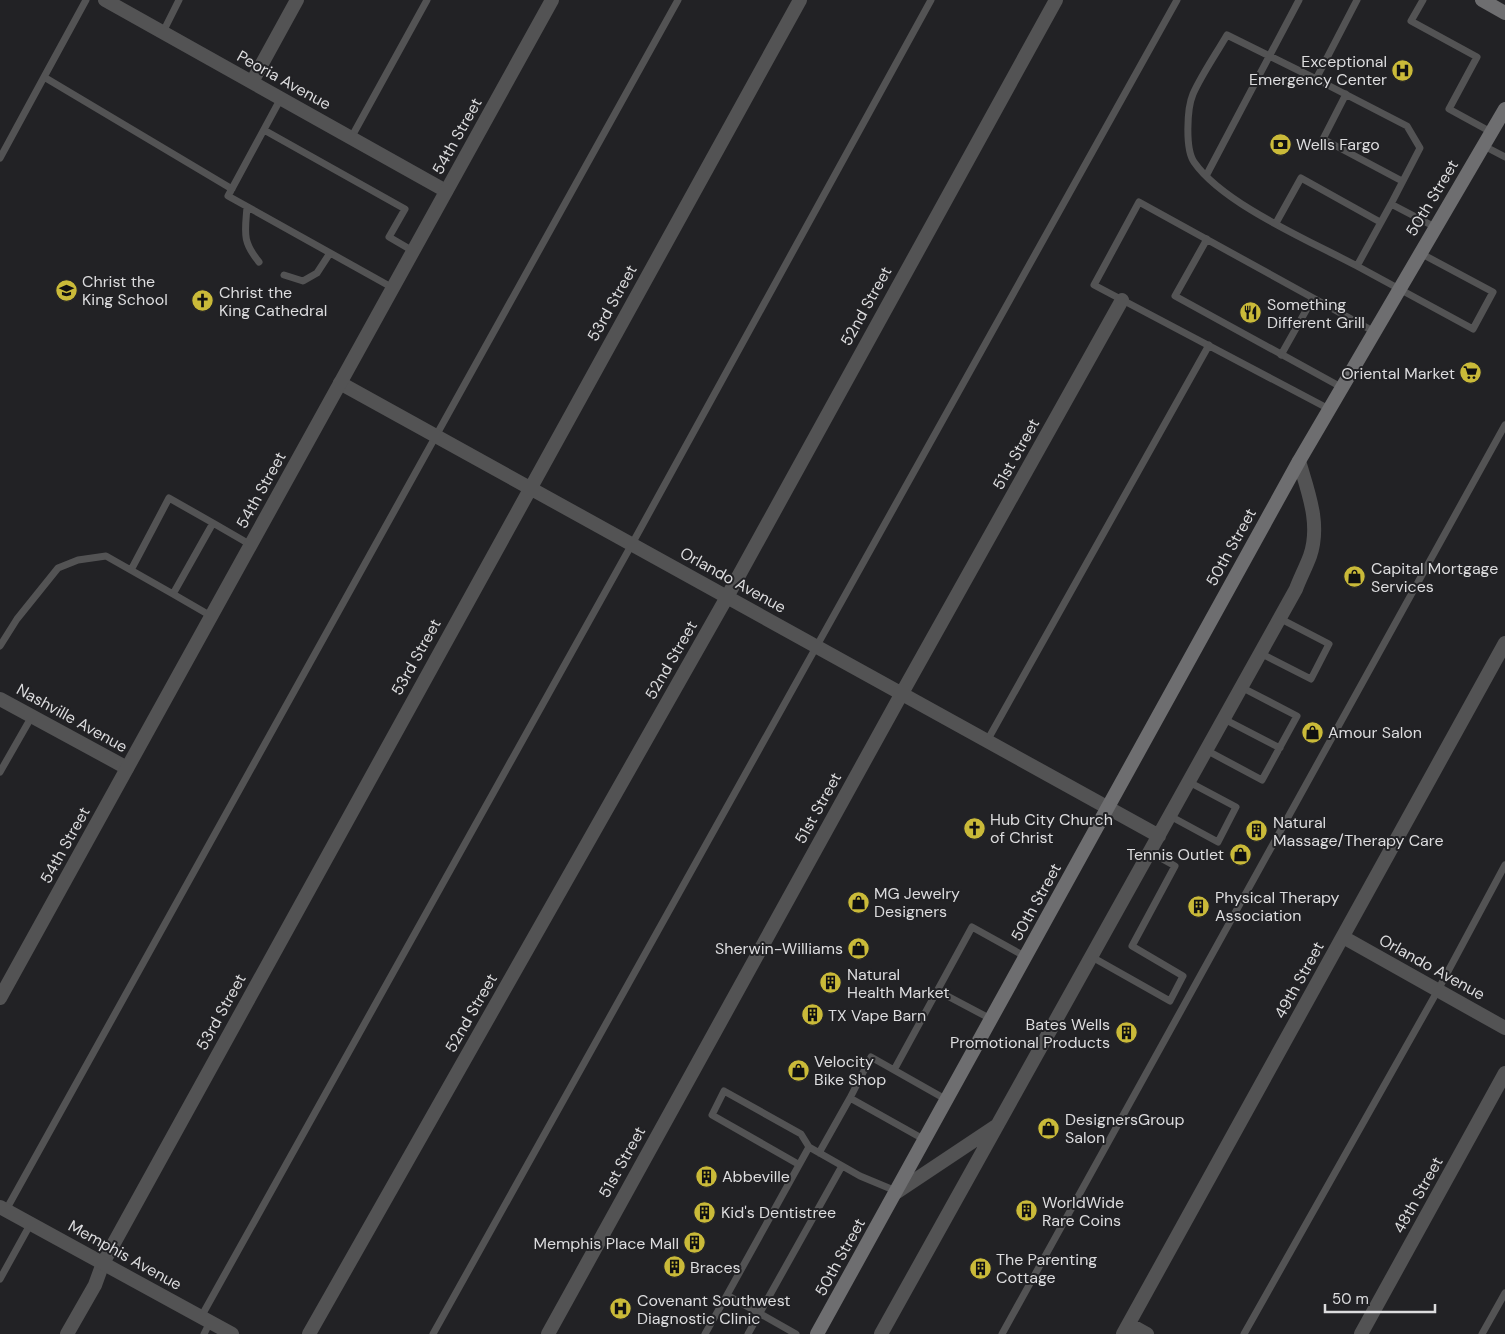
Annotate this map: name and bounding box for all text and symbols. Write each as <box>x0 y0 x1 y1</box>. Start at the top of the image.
street label: Peoria Avenue <box>233 45 335 115</box>
place label: Exceptional Emergency Center <box>1249 51 1387 90</box>
hospital icon: Exceptional Emergency Center <box>1391 58 1415 82</box>
street label: 54th Street <box>427 94 487 178</box>
bank icon: Wells Fargo <box>1268 132 1292 156</box>
place label: Wells Fargo <box>1296 134 1380 155</box>
street label: 50th Street <box>1401 156 1463 240</box>
street label: 53rd Street <box>582 261 642 345</box>
street label: 52nd Street <box>836 263 896 349</box>
place label: Christ the King School <box>82 271 168 310</box>
school or university icon: Christ the King School <box>54 278 78 302</box>
place label: Christ the King Cathedral <box>219 282 327 321</box>
church icon: Christ the King Cathedral <box>191 289 215 313</box>
place label: Something Different Grill <box>1267 294 1365 333</box>
restaurant icon: Something Different Grill <box>1239 301 1263 325</box>
supermarket icon: Oriental Market <box>1459 361 1483 385</box>
place label: Oriental Market <box>1341 363 1455 384</box>
street label: 51st Street <box>988 415 1044 493</box>
street label: 54th Street <box>231 448 291 532</box>
street label: 50th Street <box>1201 504 1261 590</box>
street label: Orlando Avenue <box>676 542 790 618</box>
place label: Capital Mortgage Services <box>1371 558 1498 597</box>
shop icon: Capital Mortgage Services <box>1343 565 1367 589</box>
street label: 53rd Street <box>386 615 446 699</box>
street label: 52nd Street <box>640 617 702 703</box>
street label: Nashville Avenue <box>13 679 131 757</box>
shop icon: Amour Salon <box>1300 720 1324 744</box>
place label: Amour Salon <box>1328 722 1422 743</box>
street label: 51st Street <box>790 769 846 847</box>
street label: 54th Street <box>35 803 95 887</box>
place label: Hub City Church of Christ <box>990 809 1113 848</box>
place label: Natural Massage/Therapy Care <box>1273 812 1444 851</box>
church icon: Hub City Church of Christ <box>962 816 986 840</box>
building icon: Natural Massage/Therapy Care <box>1245 819 1269 843</box>
shop icon: Tennis Outlet <box>1228 842 1252 866</box>
place label: Tennis Outlet <box>1126 844 1224 865</box>
street label: 50th Street <box>1006 859 1066 945</box>
place label: MG Jewelry Designers <box>874 883 960 922</box>
place label: Physical Therapy Association <box>1215 887 1339 926</box>
shop icon: MG Jewelry Designers <box>846 890 870 914</box>
building icon: Physical Therapy Association <box>1187 894 1211 918</box>
street label: Orlando Avenue <box>1375 929 1489 1005</box>
shop icon: Sherwin-Williams <box>847 936 871 960</box>
place label: Sherwin-Williams <box>715 938 843 959</box>
street label: 49th Street <box>1269 938 1329 1022</box>
place label: Natural Health Market <box>847 964 950 1003</box>
street label: 53rd Street <box>191 970 251 1054</box>
street label: 52nd Street <box>440 970 502 1056</box>
building icon: Natural Health Market <box>819 971 843 995</box>
building icon: TX Vape Barn <box>800 1003 824 1027</box>
place label: TX Vape Barn <box>828 1005 926 1026</box>
place label: Bates Wells Promotional Products <box>950 1014 1110 1053</box>
building icon: Bates Wells Promotional Products <box>1114 1021 1138 1045</box>
place label: Velocity Bike Shop <box>814 1051 886 1090</box>
shop icon: Velocity Bike Shop <box>786 1058 810 1082</box>
place label: DesignersGroup Salon <box>1065 1109 1185 1148</box>
shop icon: DesignersGroup Salon <box>1037 1116 1061 1140</box>
street label: 51st Street <box>594 1123 650 1201</box>
street label: 48th Street <box>1388 1153 1448 1237</box>
building icon: Abbeville <box>694 1164 718 1188</box>
place label: Abbeville <box>722 1166 790 1187</box>
place label: WorldWide Rare Coins <box>1042 1192 1124 1231</box>
building icon: WorldWide Rare Coins <box>1014 1199 1038 1223</box>
building icon: Kid's Dentistree <box>693 1200 717 1224</box>
place label: Kid's Dentistree <box>721 1202 836 1223</box>
street label: 50th Street <box>810 1214 870 1300</box>
street label: Memphis Avenue <box>65 1215 185 1295</box>
building icon: Memphis Place Mall <box>683 1231 707 1255</box>
place label: Memphis Place Mall <box>534 1233 679 1254</box>
place label: The Parenting Cottage <box>996 1249 1097 1288</box>
building icon: Braces <box>662 1255 686 1279</box>
building icon: The Parenting Cottage <box>968 1256 992 1280</box>
place label: Braces <box>690 1257 741 1278</box>
scale bar <box>1325 1282 1435 1314</box>
text: 50 m <box>1332 1289 1369 1309</box>
place label: Covenant Southwest Diagnostic Clinic <box>637 1290 791 1329</box>
hospital icon: Covenant Southwest Diagnostic Clinic <box>609 1297 633 1321</box>

